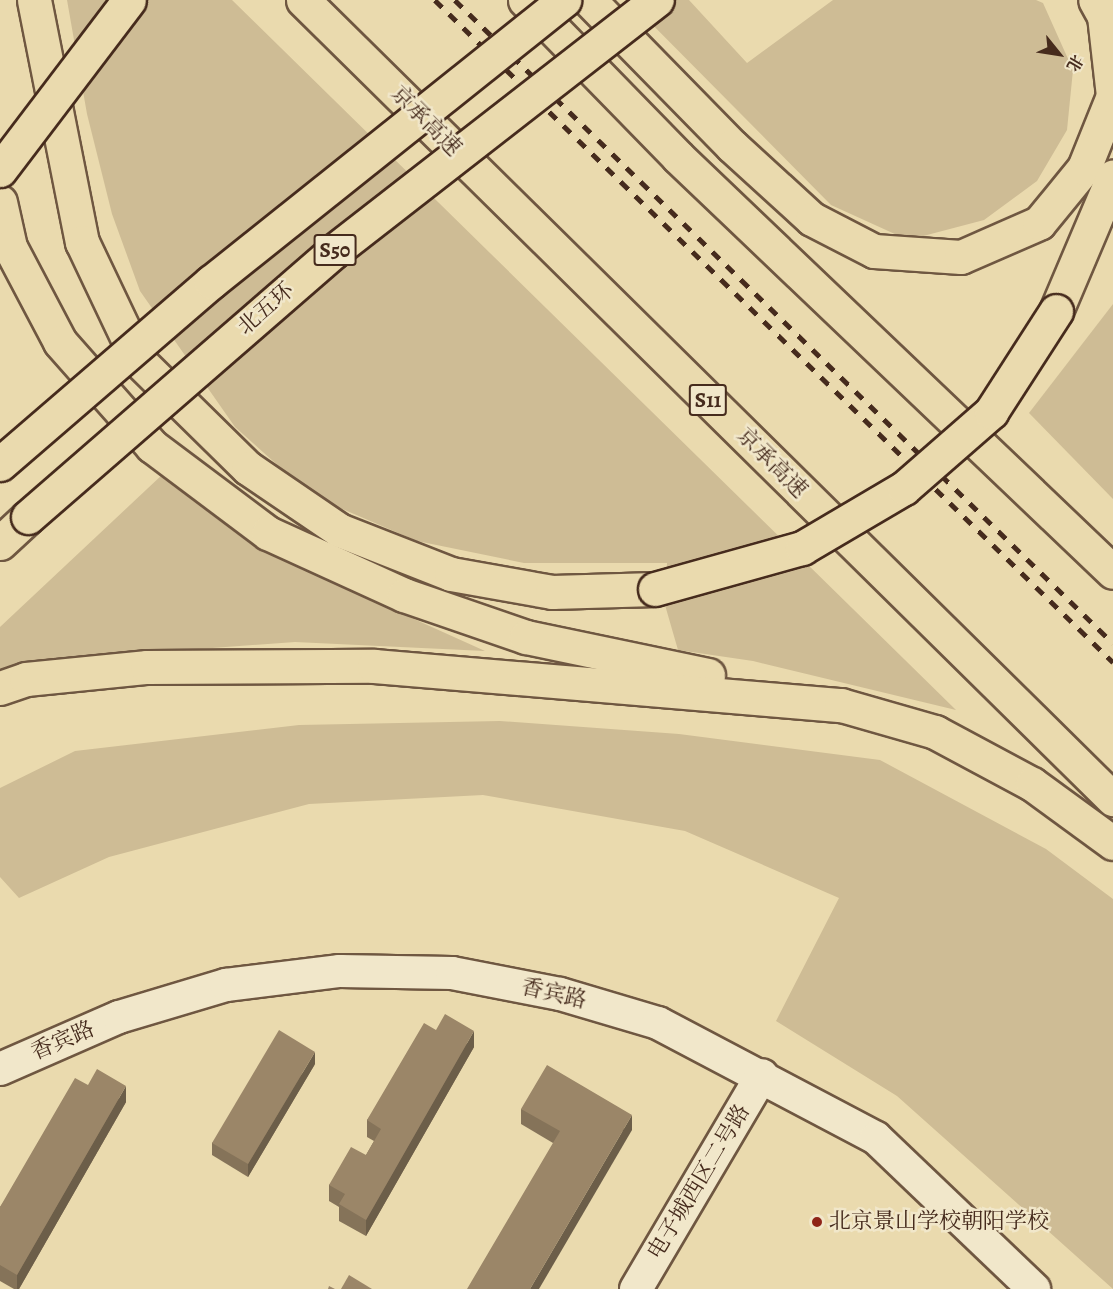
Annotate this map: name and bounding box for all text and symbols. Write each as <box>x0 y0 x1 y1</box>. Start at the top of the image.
north arrow <box>1029 24 1089 84</box>
text: 北 <box>1061 51 1088 75</box>
street label: 京承高速 <box>386 81 466 161</box>
road number: S50 <box>312 232 358 268</box>
street label: 北五环 <box>232 277 300 341</box>
road number: S11 <box>688 382 728 418</box>
street label: 京承高速 <box>732 423 812 503</box>
street label: 香宾路 <box>519 974 589 1014</box>
street label: 香宾路 <box>27 1016 99 1066</box>
street label: 电子城西区二号路 <box>642 1100 756 1264</box>
place label: 北京景山学校朝阳学校 <box>829 1209 1049 1235</box>
marker: 北京景山学校朝阳学校 <box>810 1215 824 1229</box>

